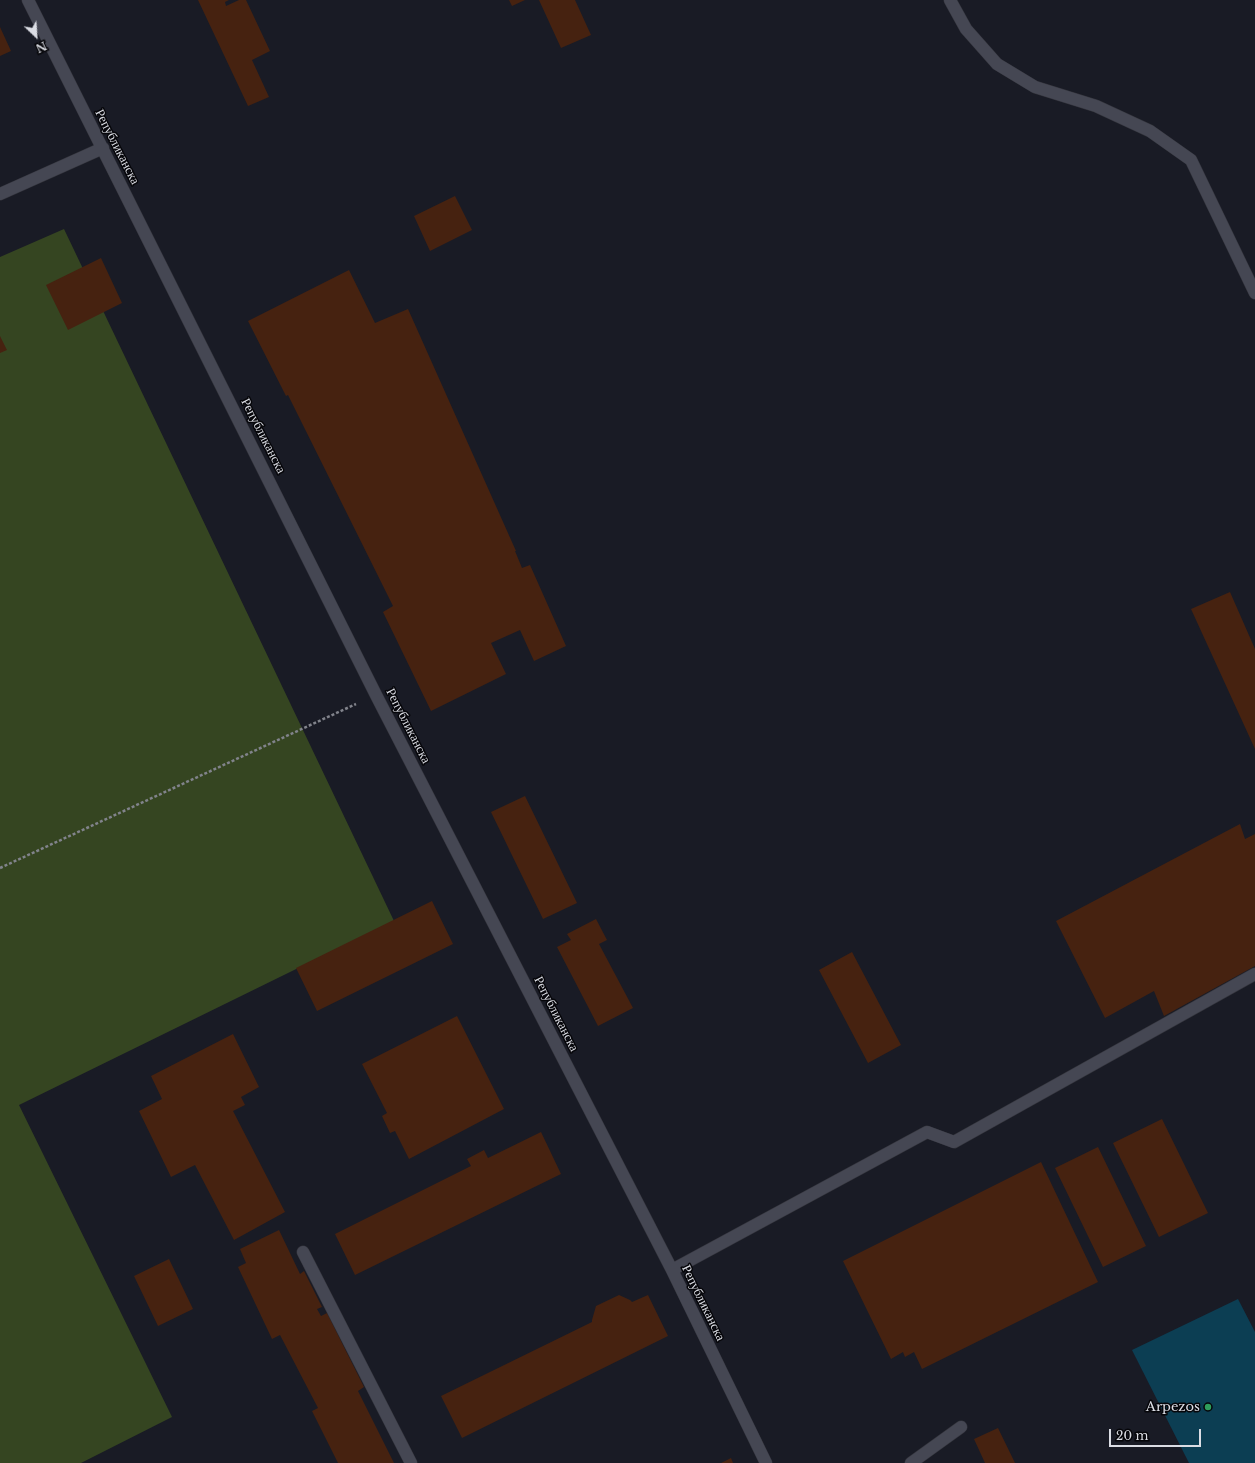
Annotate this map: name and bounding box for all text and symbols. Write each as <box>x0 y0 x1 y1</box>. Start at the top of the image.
north arrow <box>16 16 56 56</box>
text: N <box>33 38 49 55</box>
street label: Републиканска <box>91 107 143 187</box>
street label: Републиканска <box>237 396 289 476</box>
street label: Републиканска <box>382 686 434 766</box>
street label: Републиканска <box>530 974 582 1054</box>
street label: Републиканска <box>678 1263 728 1343</box>
place label: Arpezos <box>1146 1399 1200 1415</box>
marker: Arpezos <box>1203 1402 1213 1412</box>
scale bar <box>1111 1421 1203 1447</box>
text: 20 m <box>1116 1428 1148 1443</box>

